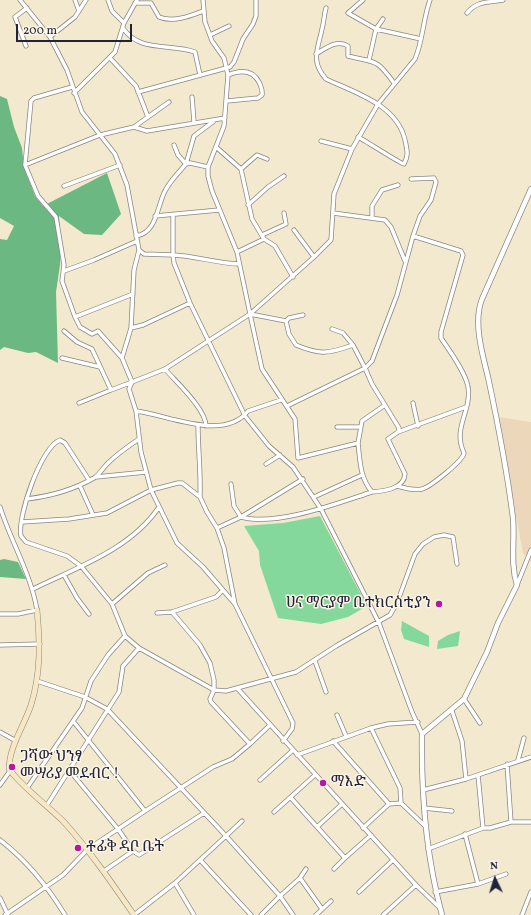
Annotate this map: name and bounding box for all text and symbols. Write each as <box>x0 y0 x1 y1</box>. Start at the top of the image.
scale bar <box>18 16 134 42</box>
text: 200 m <box>23 23 57 39</box>
place label: ሀና ማርያም ቤተክርስቲያን <box>286 595 431 613</box>
marker: ሀና ማርያም ቤተክርስቲያን <box>434 599 444 609</box>
place label: ጋሻው ህንፃ መሣሪያ መደብር ! <box>20 749 119 784</box>
marker: ጋሻው ህንፃ መሣሪያ መደብር ! <box>7 762 17 772</box>
place label: ማእድ <box>331 774 366 792</box>
marker: ማእድ <box>318 778 328 788</box>
place label: ቶፊቅ ዳቦ ቤት <box>86 839 164 857</box>
marker: ቶፊቅ ዳቦ ቤት <box>73 843 83 853</box>
north arrow <box>475 859 515 899</box>
text: N <box>490 859 499 874</box>

